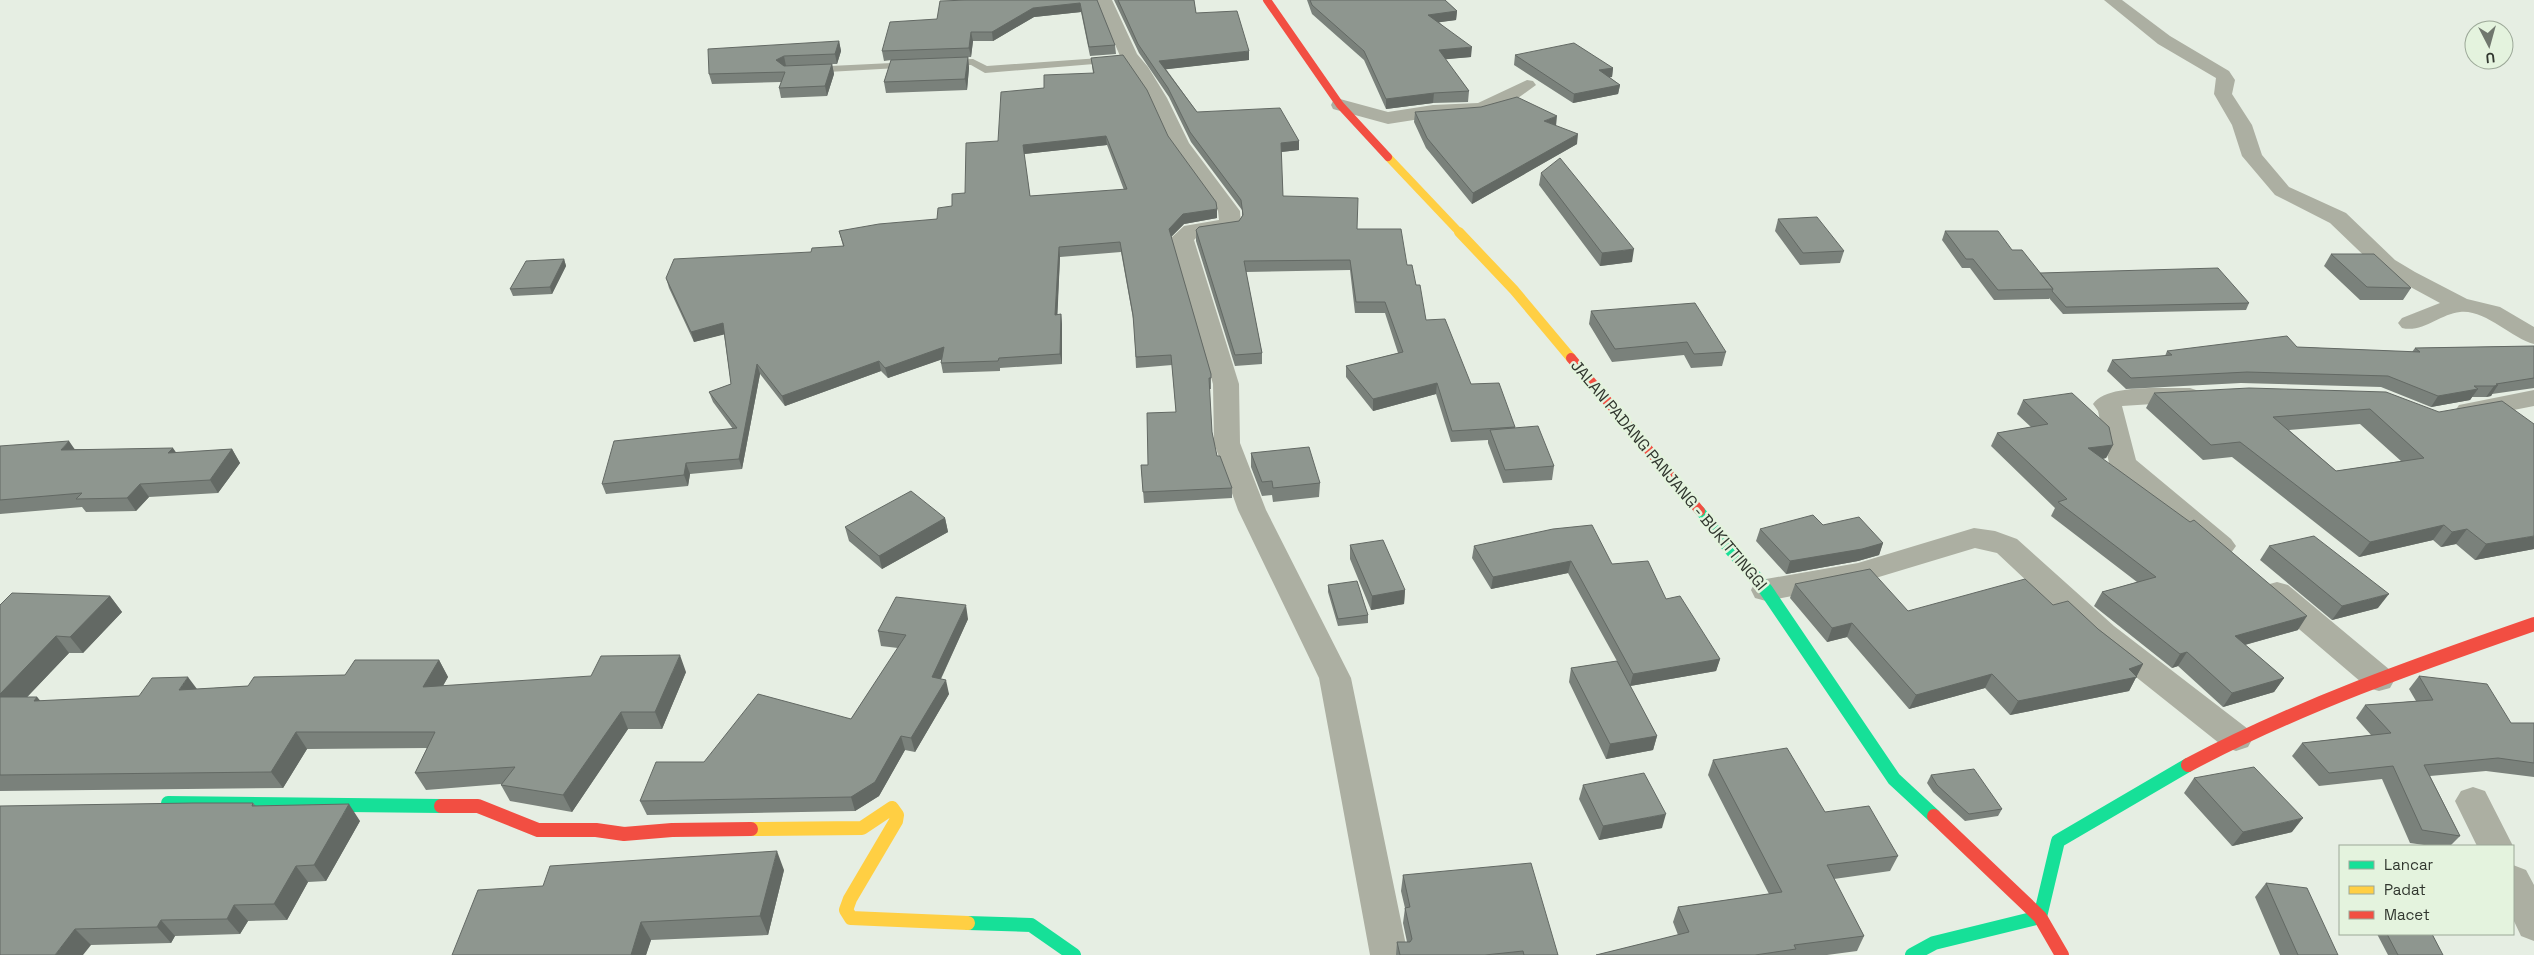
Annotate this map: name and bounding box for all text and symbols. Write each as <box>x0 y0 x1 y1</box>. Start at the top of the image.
north arrow <box>2464 20 2514 70</box>
text: U <box>2485 48 2496 67</box>
street label: JALAN PADANG PANJANG - BUKITTINGGI <box>1566 355 1772 595</box>
legend <box>2339 845 2514 935</box>
text: Lancar <box>2384 855 2434 874</box>
text: Padat <box>2384 880 2426 899</box>
text: Macet <box>2384 905 2430 924</box>

